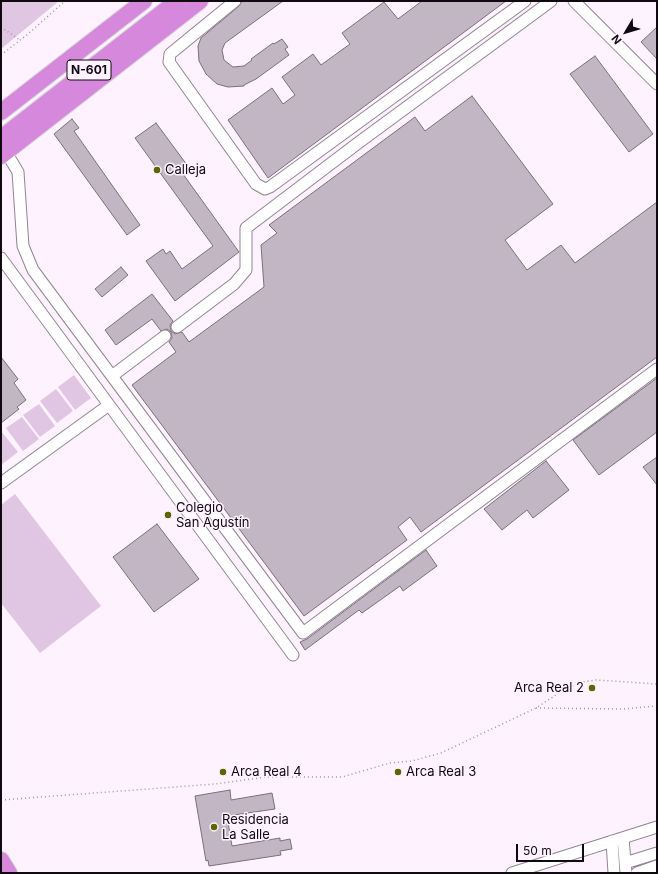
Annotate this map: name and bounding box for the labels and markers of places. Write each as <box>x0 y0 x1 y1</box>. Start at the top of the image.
place label: Calleja <box>165 162 206 178</box>
marker: Calleja <box>152 165 162 175</box>
place label: Colegio San Agustín <box>176 500 250 531</box>
marker: Colegio San Agustín <box>163 510 173 520</box>
place label: Arca Real 2 <box>514 680 584 696</box>
marker: Arca Real 2 <box>587 683 597 693</box>
place label: Arca Real 4 <box>231 764 302 780</box>
place label: Arca Real 3 <box>406 764 476 780</box>
marker: Arca Real 4 <box>218 767 228 777</box>
marker: Arca Real 3 <box>393 767 403 777</box>
place label: Residencia La Salle <box>222 812 289 843</box>
marker: Residencia La Salle <box>209 822 219 832</box>

